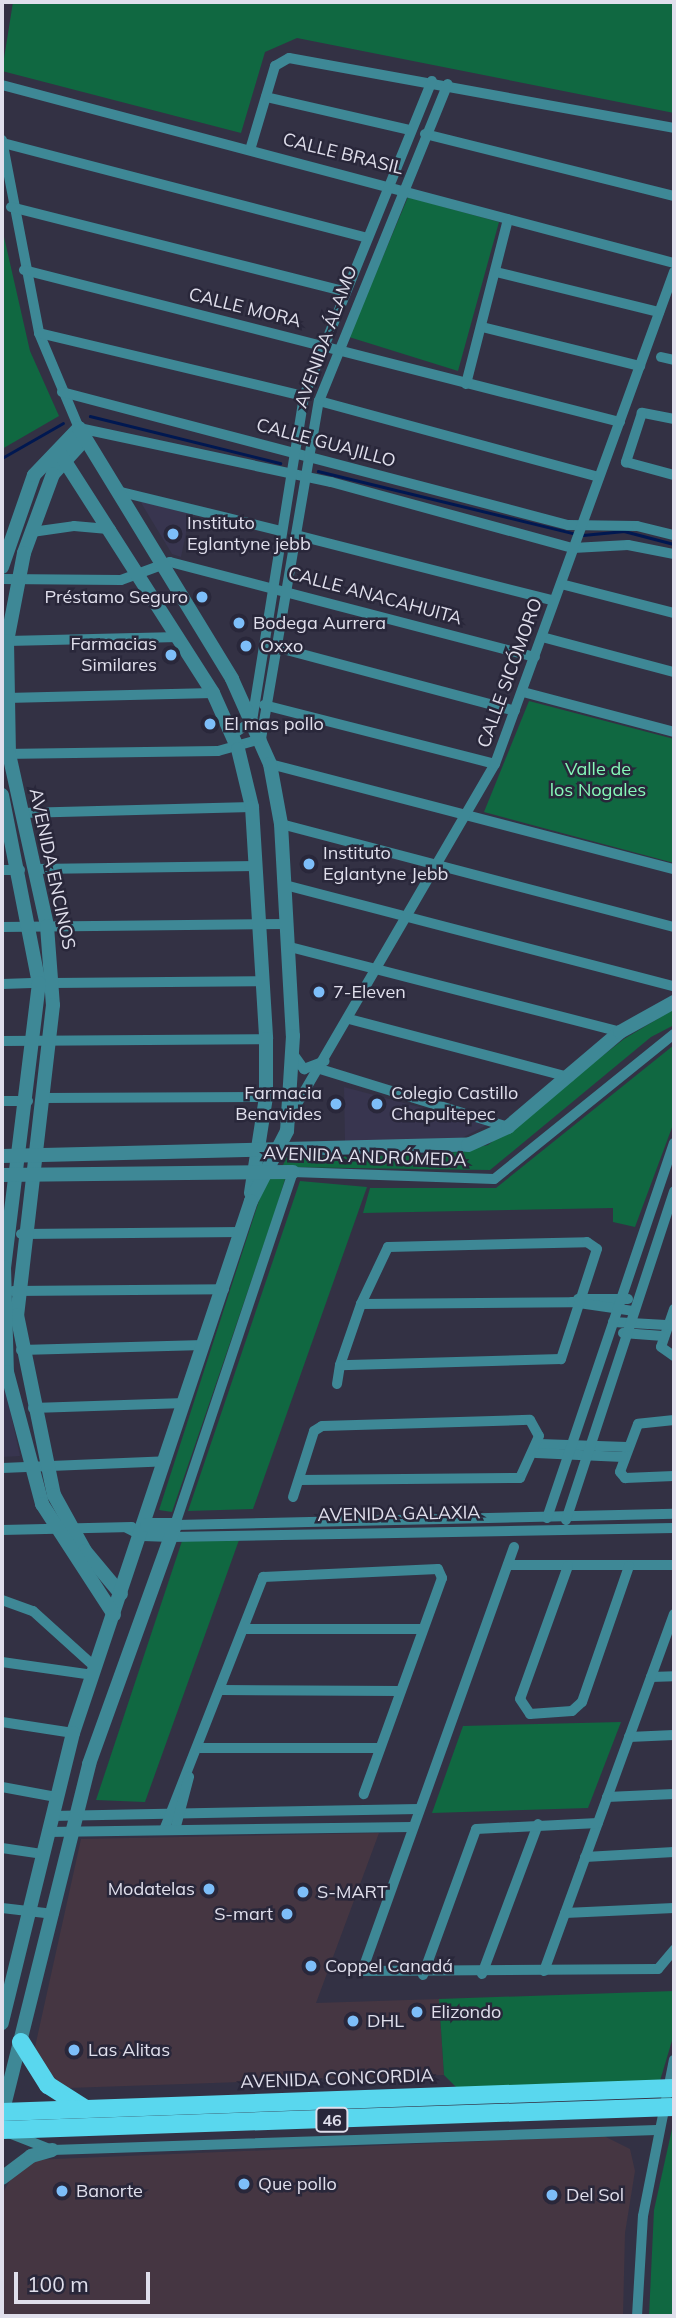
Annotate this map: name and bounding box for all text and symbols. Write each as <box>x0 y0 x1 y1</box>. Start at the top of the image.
street label: CALLE BRASIL <box>281 129 405 179</box>
street label: AVENIDA ÁLAMO <box>290 263 362 411</box>
street label: CALLE MORA <box>187 284 303 332</box>
street label: CALLE GUAJILLO <box>254 414 398 472</box>
place label: Instituto Eglantyne jebb <box>187 513 311 556</box>
marker: Instituto Eglantyne jebb <box>165 526 181 542</box>
street label: CALLE ANACAHUITA <box>286 562 464 630</box>
place label: Préstamo Seguro <box>45 586 188 608</box>
marker: Préstamo Seguro <box>194 589 210 605</box>
street label: CALLE SICÓMORO <box>473 595 547 751</box>
place label: Bodega Aurrera <box>253 612 386 634</box>
marker: Bodega Aurrera <box>231 615 247 631</box>
place label: Farmacias Similares <box>70 634 157 676</box>
place label: Oxxo <box>260 635 303 657</box>
marker: Oxxo <box>238 638 254 654</box>
marker: Farmacias Similares <box>163 647 179 663</box>
place label: El mas pollo <box>224 713 324 735</box>
marker: El mas pollo <box>202 716 218 732</box>
park label: Valle de los Nogales <box>550 759 646 802</box>
street label: AVENIDA ENCINOS <box>24 786 80 952</box>
place label: Instituto Eglantyne Jebb <box>323 843 448 886</box>
marker: Instituto Eglantyne Jebb <box>301 856 317 872</box>
place label: 7-Eleven <box>333 981 406 1003</box>
marker: 7-Eleven <box>311 984 327 1000</box>
place label: Farmacia Benavides <box>235 1083 322 1126</box>
place label: Colegio Castillo Chapultepec <box>391 1083 518 1126</box>
marker: Farmacia Benavides <box>328 1096 344 1112</box>
marker: Colegio Castillo Chapultepec <box>369 1096 385 1112</box>
street label: AVENIDA ANDRÓMEDA <box>263 1143 467 1171</box>
street label: AVENIDA GALAXIA <box>317 1502 481 1526</box>
place label: Modatelas <box>108 1878 195 1900</box>
marker: Modatelas <box>201 1881 217 1897</box>
place label: S-MART <box>317 1881 388 1903</box>
marker: S-MART <box>295 1884 311 1900</box>
place label: S-mart <box>214 1903 273 1925</box>
marker: S-mart <box>279 1906 295 1922</box>
place label: Coppel Canadá <box>325 1955 453 1977</box>
marker: Coppel Canadá <box>303 1958 319 1974</box>
place label: Elizondo <box>431 2001 501 2023</box>
marker: Elizondo <box>409 2004 425 2020</box>
place label: DHL <box>367 2010 404 2032</box>
marker: DHL <box>345 2013 361 2029</box>
place label: Las Alitas <box>88 2039 170 2061</box>
marker: Las Alitas <box>66 2042 82 2058</box>
street label: AVENIDA CONCORDIA <box>240 2065 434 2093</box>
road number: 46 <box>314 2108 350 2132</box>
place label: Que pollo <box>258 2173 337 2195</box>
marker: Que pollo <box>236 2176 252 2192</box>
place label: Banorte <box>76 2180 143 2202</box>
marker: Banorte <box>54 2183 70 2199</box>
place label: Del Sol <box>566 2184 624 2206</box>
marker: Del Sol <box>544 2187 560 2203</box>
scale bar <box>18 2258 154 2302</box>
text: 100 m <box>27 2271 89 2297</box>

